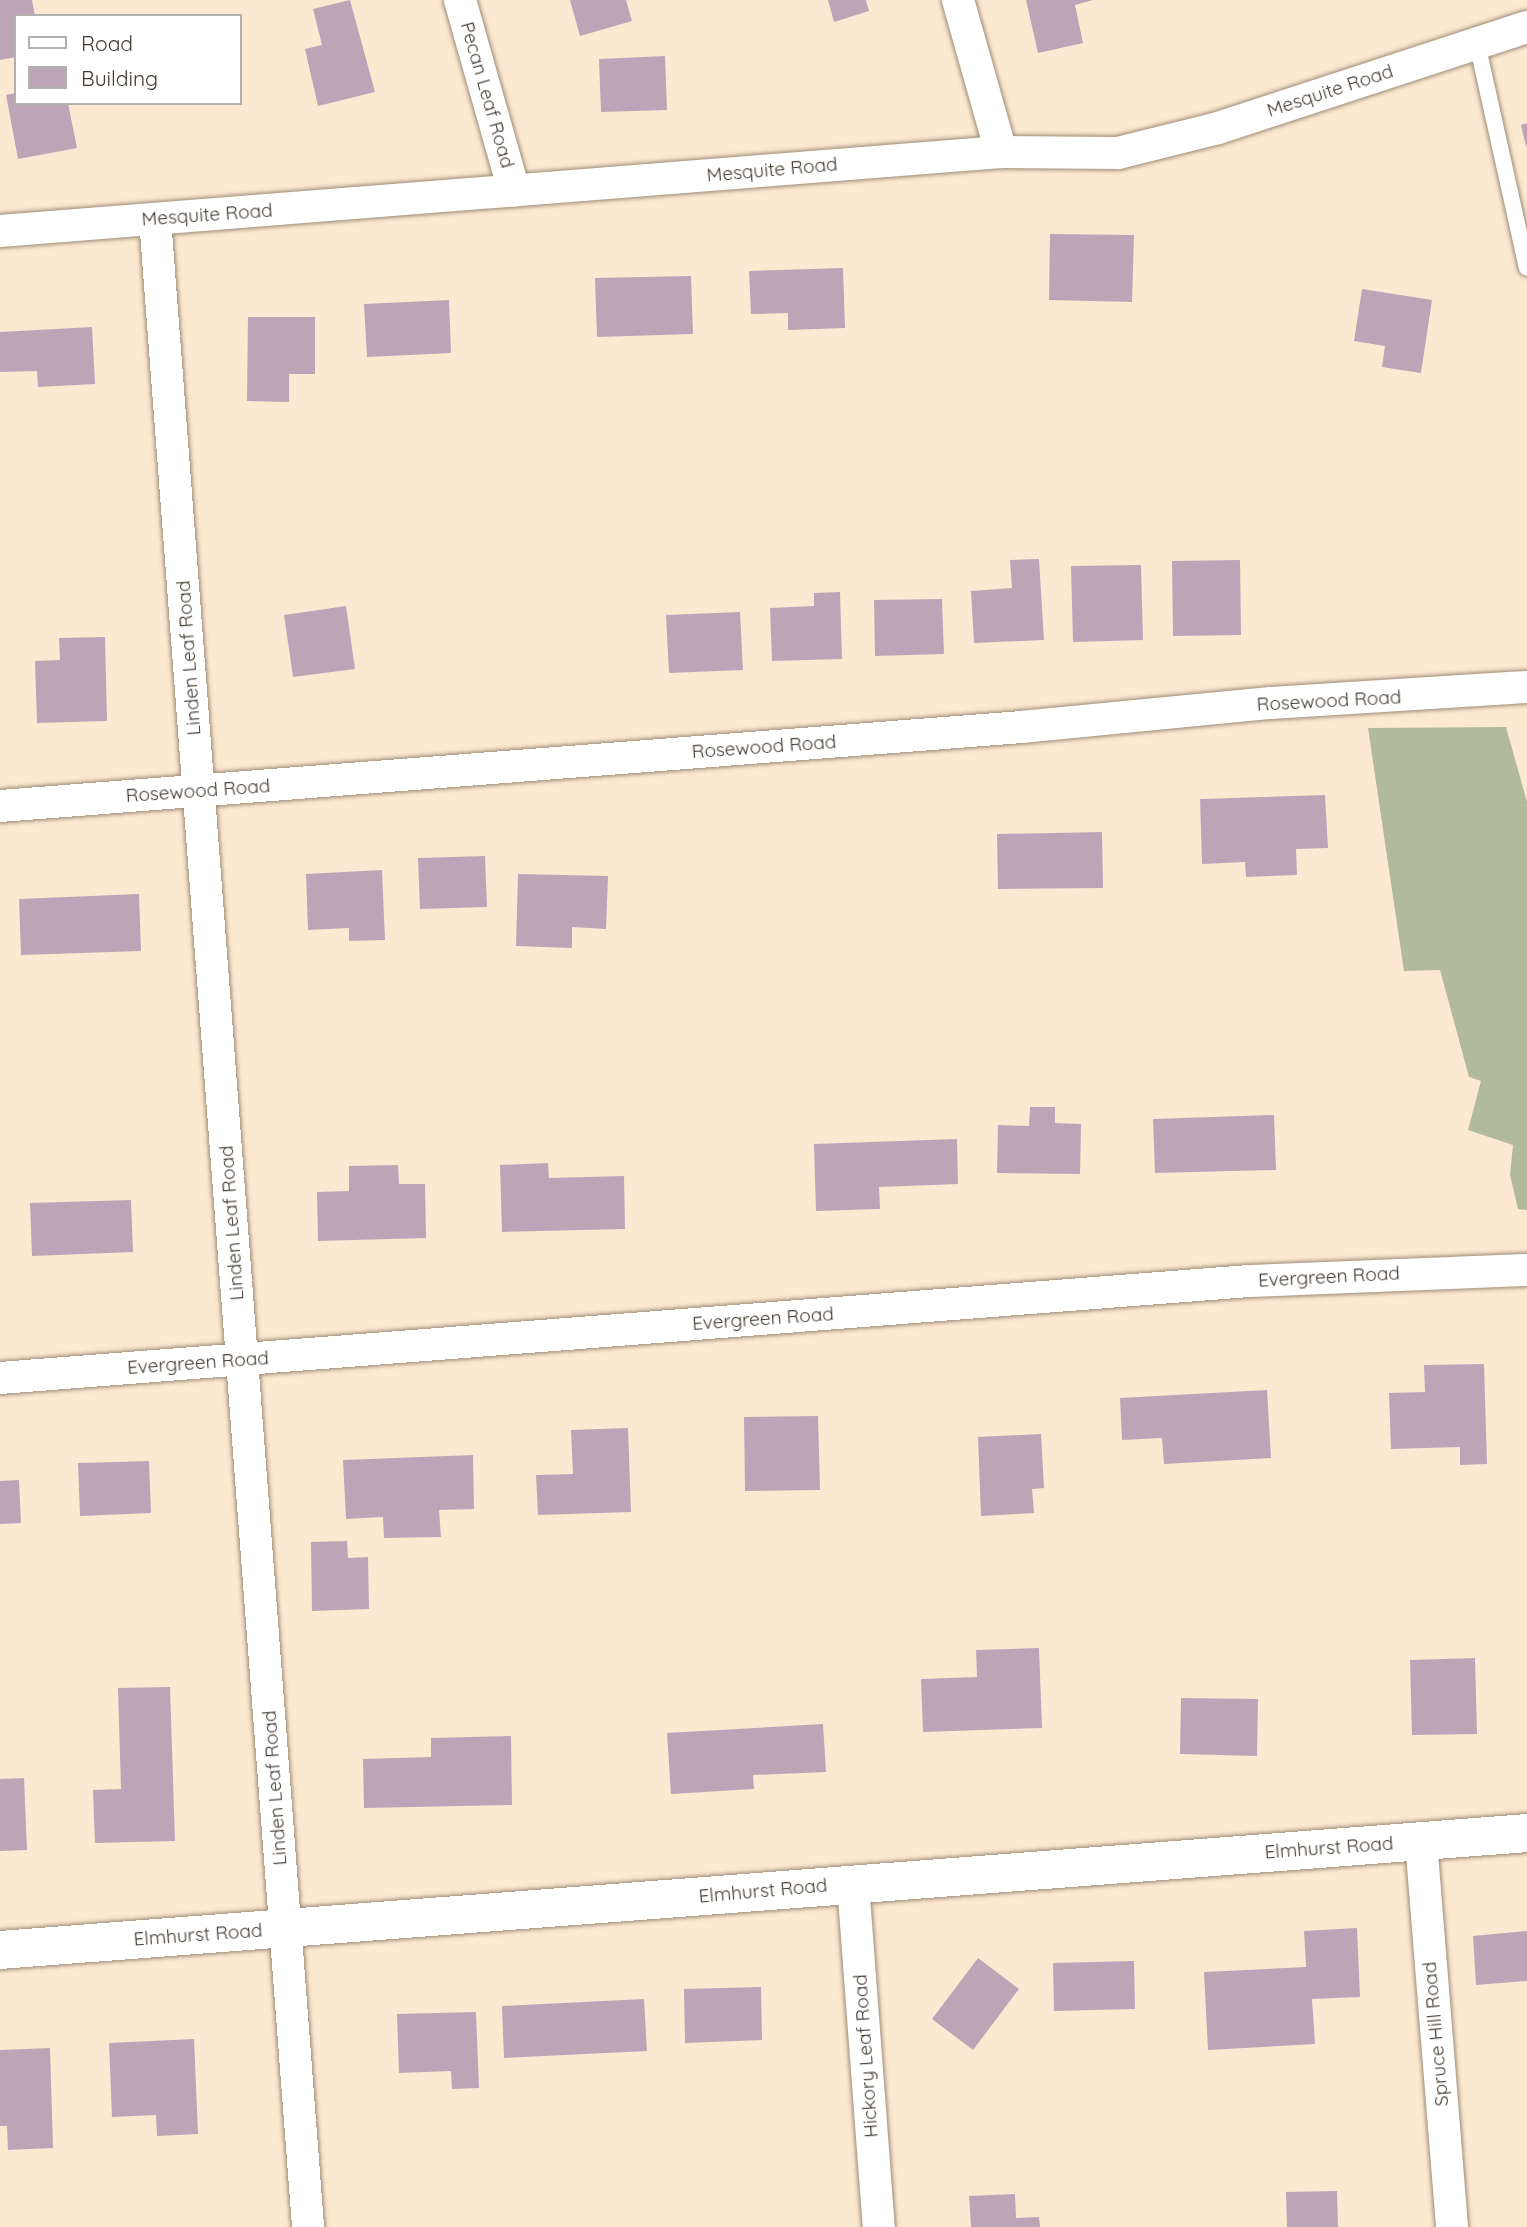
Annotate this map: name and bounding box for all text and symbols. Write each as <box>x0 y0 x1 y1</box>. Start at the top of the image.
legend <box>14 14 242 105</box>
street label: Pecan Leaf Road <box>455 19 519 171</box>
text: Road <box>81 30 133 56</box>
street label: Mesquite Road <box>1264 60 1396 122</box>
text: Building <box>81 65 158 91</box>
street label: Mesquite Road <box>706 153 838 187</box>
street label: Mesquite Road <box>141 199 273 231</box>
street label: Linden Leaf Road <box>172 580 206 736</box>
street label: Rosewood Road <box>1256 686 1402 716</box>
street label: Rosewood Road <box>691 731 837 763</box>
street label: Rosewood Road <box>125 775 271 807</box>
street label: Linden Leaf Road <box>215 1145 249 1301</box>
street label: Evergreen Road <box>1258 1262 1400 1292</box>
street label: Evergreen Road <box>691 1303 835 1335</box>
street label: Evergreen Road <box>126 1347 270 1379</box>
street label: Linden Leaf Road <box>258 1710 292 1866</box>
street label: Elmhurst Road <box>1264 1832 1394 1864</box>
street label: Elmhurst Road <box>698 1874 828 1908</box>
street label: Elmhurst Road <box>133 1919 263 1951</box>
street label: Spruce Hill Road <box>1418 1961 1454 2107</box>
street label: Hickory Leaf Road <box>849 1974 883 2138</box>

